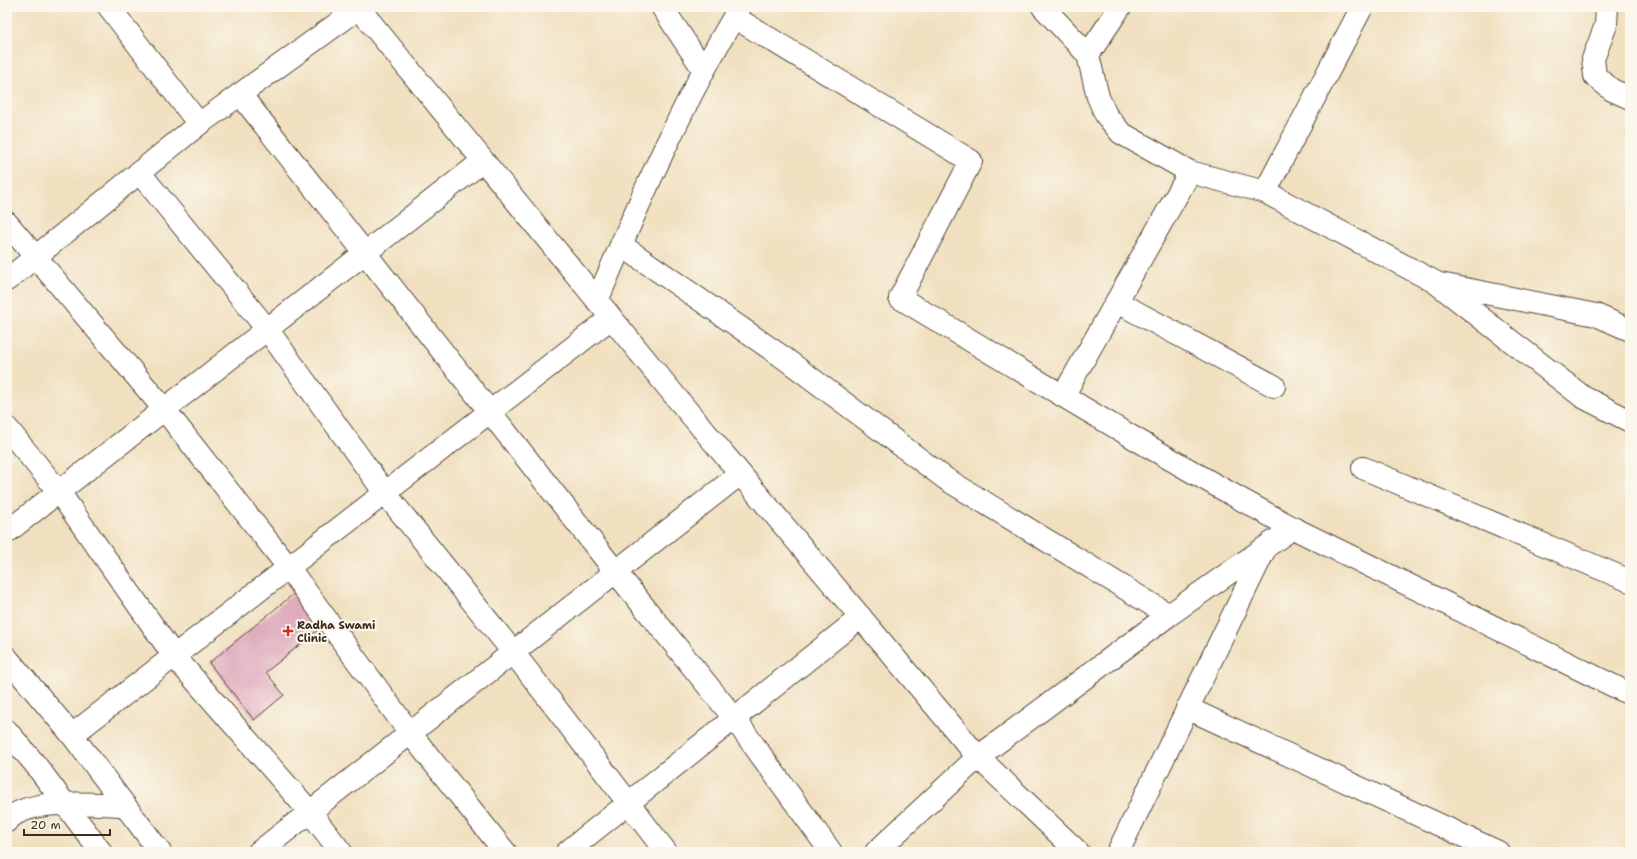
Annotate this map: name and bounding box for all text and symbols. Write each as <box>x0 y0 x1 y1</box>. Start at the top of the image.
place label: Radha Swami Clinic <box>297 618 375 646</box>
marker: Radha Swami Clinic <box>282 625 294 637</box>
scale bar <box>24 811 110 837</box>
text: 20 m <box>30 817 61 833</box>

